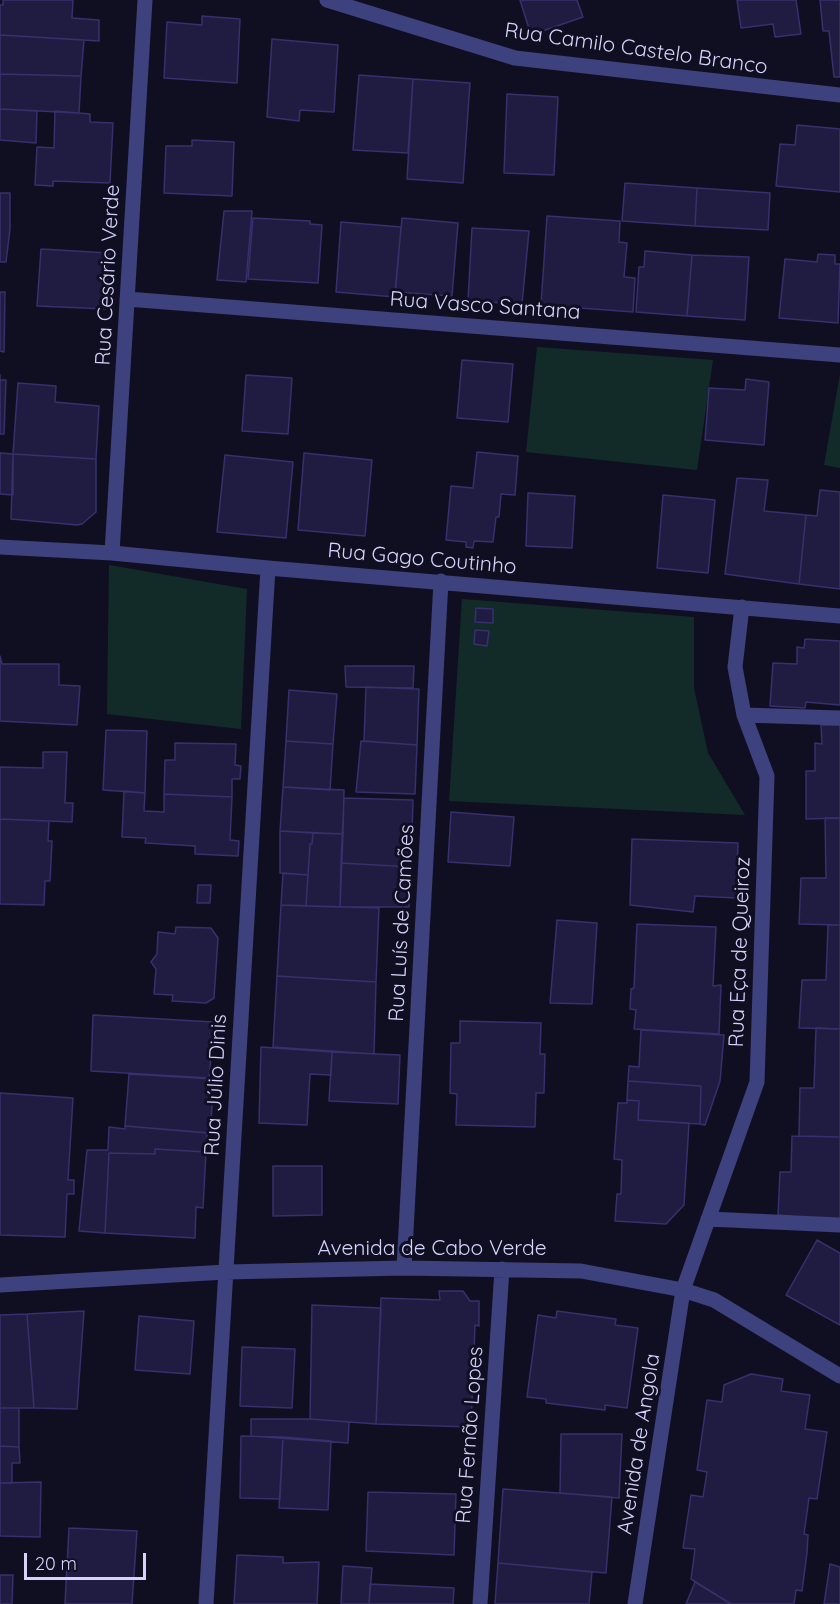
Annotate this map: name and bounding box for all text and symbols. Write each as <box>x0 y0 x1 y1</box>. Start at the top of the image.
street label: Rua Camilo Castelo Branco <box>503 18 769 80</box>
street label: Rua Cesário Verde <box>91 184 125 366</box>
street label: Rua Vasco Santana <box>389 287 581 325</box>
street label: Rua Gago Coutinho <box>326 538 518 580</box>
street label: Rua Luís de Camões <box>384 824 420 1022</box>
street label: Rua Eça de Queiroz <box>724 856 756 1048</box>
street label: Rua Júlio Dinis <box>200 1013 232 1157</box>
street label: Avenida de Cabo Verde <box>317 1236 547 1262</box>
street label: Rua Fernão Lopes <box>451 1346 489 1524</box>
street label: Avenida de Angola <box>612 1352 666 1536</box>
scale bar <box>27 1541 148 1579</box>
text: 20 m <box>35 1552 77 1575</box>

